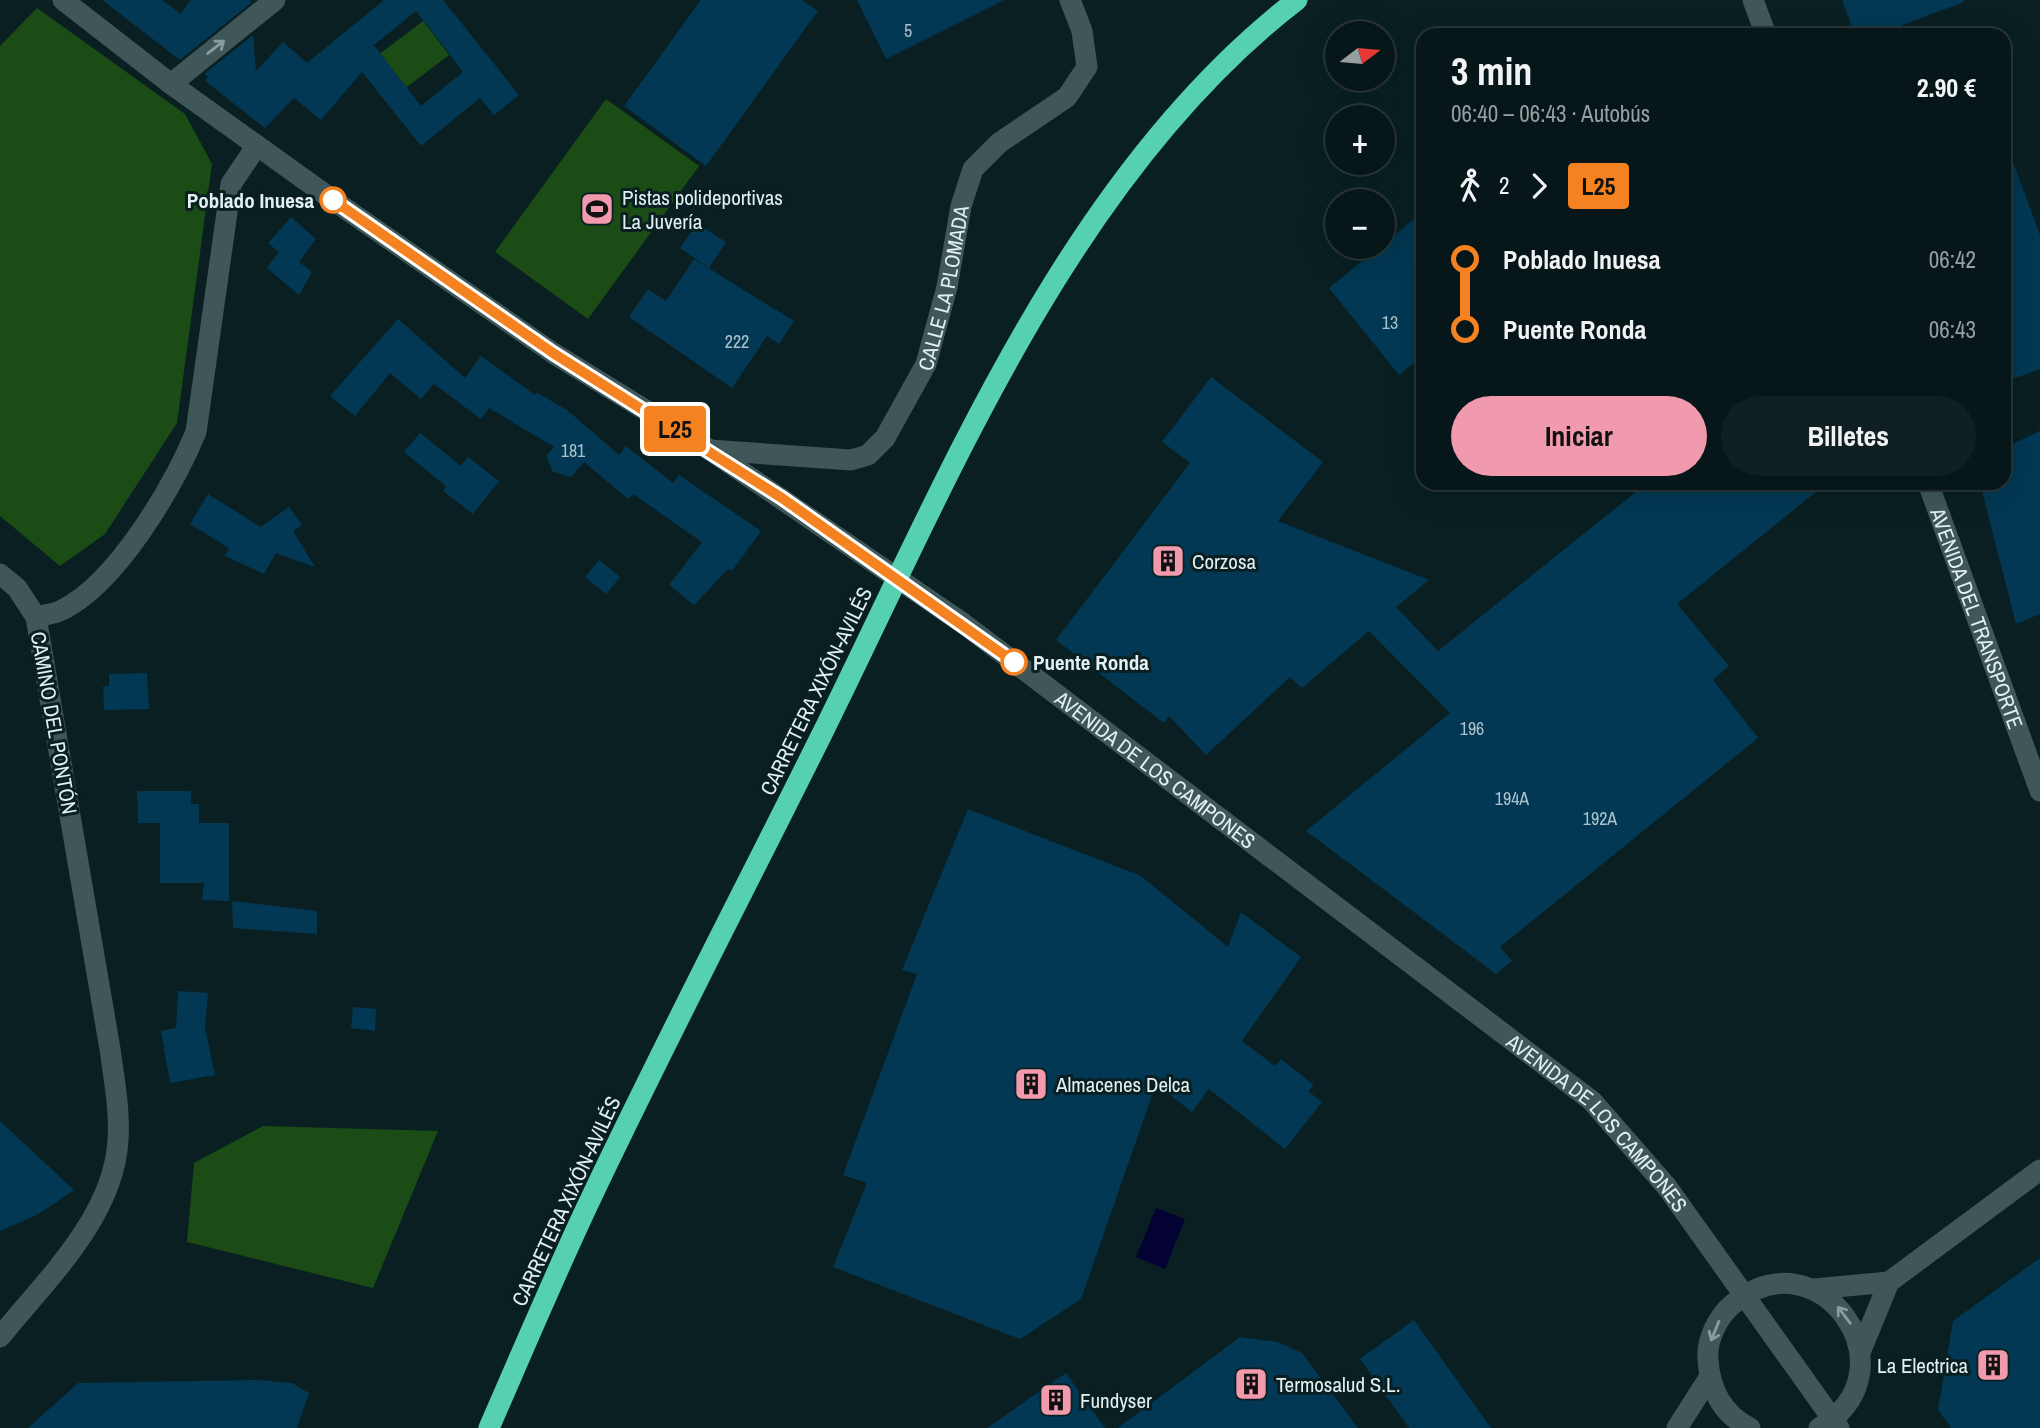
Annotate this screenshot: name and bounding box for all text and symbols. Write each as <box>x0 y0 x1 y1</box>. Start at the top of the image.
house number: 5 <box>904 18 912 43</box>
north arrow <box>1325 21 1395 91</box>
map controls <box>1325 21 1395 259</box>
one-way arrow <box>206 39 225 54</box>
text: 3 min <box>1451 46 1532 97</box>
text: 2.90 € <box>1917 70 1976 105</box>
text: 06:40 – 06:43 · Autobús <box>1451 98 1650 129</box>
button: + <box>1325 105 1395 175</box>
icon: walk <box>1451 167 1489 205</box>
icon: forward <box>1520 167 1558 205</box>
text: 2 <box>1499 170 1510 201</box>
text: L25 <box>1582 170 1615 202</box>
place label: Pistas polideportivas La Juvería <box>622 183 783 236</box>
place label: Poblado Inuesa <box>187 186 314 215</box>
marker: Poblado Inuesa <box>320 187 346 213</box>
button: − <box>1325 189 1395 259</box>
sports icon: Pistas polideportivas La Juvería <box>578 190 616 228</box>
street label: CALLE LA PLOMADA <box>910 202 975 374</box>
text: Poblado Inuesa <box>1503 242 1661 277</box>
text: 06:42 <box>1929 244 1976 275</box>
house number: 13 <box>1382 310 1398 335</box>
text: Puente Ronda <box>1503 312 1646 347</box>
text: 06:43 <box>1929 314 1976 345</box>
house number: 222 <box>725 329 749 354</box>
button: Iniciar <box>1451 396 1707 476</box>
button: Billetes <box>1721 396 1976 476</box>
line badge: L25 <box>635 406 715 452</box>
text: L25 <box>658 413 692 445</box>
house number: 181 <box>561 438 586 463</box>
street label: AVENIDA DEL TRANSPORTE <box>1923 503 2031 733</box>
building icon: Corzosa <box>1149 542 1187 580</box>
place label: Corzosa <box>1192 547 1257 576</box>
street label: CARRETERA XIXÓN-AVILÉS <box>753 582 879 800</box>
street label: CAMINO DEL PONTÓN <box>24 630 84 816</box>
place label: Puente Ronda <box>1033 648 1149 677</box>
marker: Puente Ronda <box>1001 649 1027 675</box>
street label: AVENIDA DE LOS CAMPONES <box>1048 683 1262 855</box>
house number: 196 <box>1460 716 1484 741</box>
house number: 194A <box>1495 786 1529 811</box>
house number: 192A <box>1583 806 1617 831</box>
street label: AVENIDA DE LOS CAMPONES <box>1500 1026 1695 1218</box>
building icon: Almacenes Delca <box>1012 1065 1050 1103</box>
place label: Almacenes Delca <box>1055 1070 1190 1099</box>
street label: CARRETERA XIXÓN-AVILÉS <box>505 1091 627 1311</box>
one-way arrow <box>1837 1306 1852 1324</box>
one-way arrow <box>1707 1320 1720 1342</box>
building icon: La Electrica <box>1974 1346 2012 1384</box>
place label: La Electrica <box>1877 1351 1968 1380</box>
building icon: Termosalud S.L. <box>1232 1365 1270 1403</box>
place label: Termosalud S.L. <box>1276 1370 1400 1399</box>
building icon: Fundyser <box>1037 1381 1075 1419</box>
place label: Fundyser <box>1080 1386 1152 1415</box>

